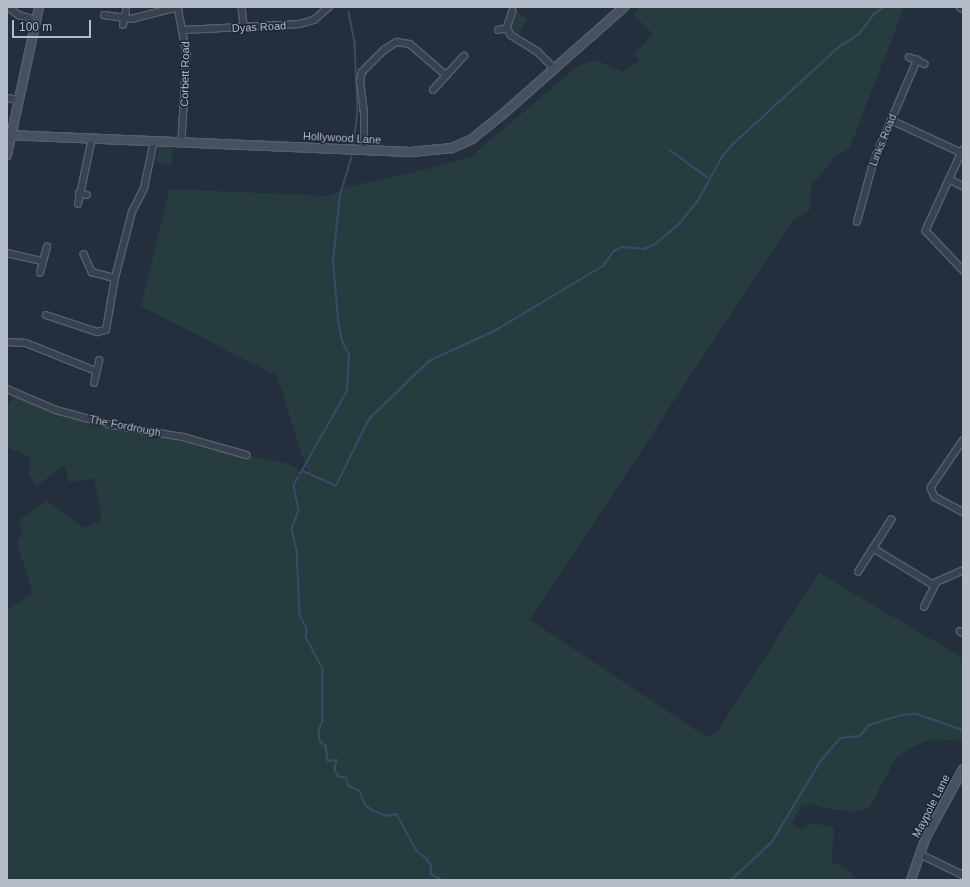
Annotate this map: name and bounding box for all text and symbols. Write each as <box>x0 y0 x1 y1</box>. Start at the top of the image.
scale bar <box>14 12 93 38</box>
street label: Dyas Road <box>231 19 287 35</box>
text: 100 m <box>19 20 52 34</box>
street label: Corbett Road <box>178 41 192 107</box>
street label: Links Road <box>867 112 899 168</box>
street label: Hollywood Lane <box>303 129 381 147</box>
street label: The Fordrough <box>88 413 162 439</box>
street label: Maypole Lane <box>909 772 953 840</box>

